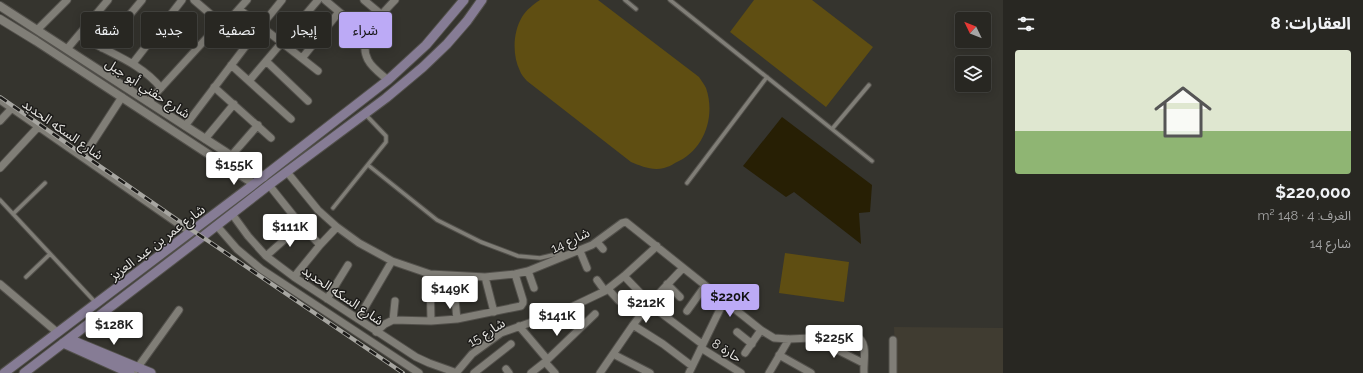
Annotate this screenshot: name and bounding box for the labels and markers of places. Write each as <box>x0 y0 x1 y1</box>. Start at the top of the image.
pin: $155K <box>206 152 262 186</box>
pin: $111K <box>262 214 318 248</box>
pin: $149K <box>422 276 478 310</box>
pin: $220K <box>702 284 758 318</box>
pin: $212K <box>618 290 674 324</box>
pin: $141K <box>529 303 585 337</box>
pin: $128K <box>86 312 142 346</box>
pin: $225K <box>806 325 862 359</box>

